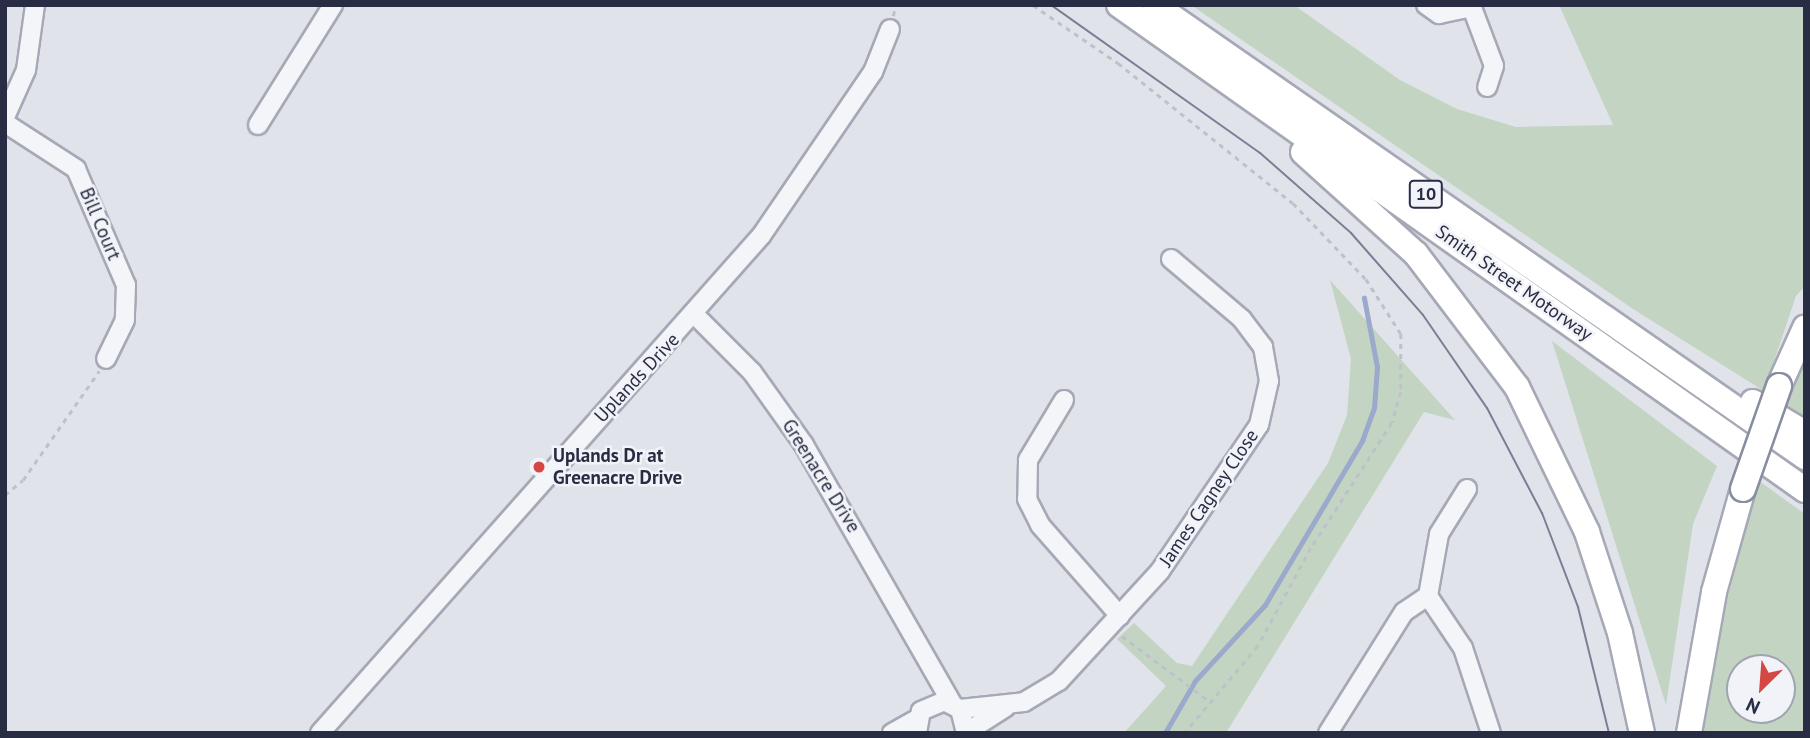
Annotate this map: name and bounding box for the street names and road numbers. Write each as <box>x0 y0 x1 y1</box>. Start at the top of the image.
road number: 10 <box>1408 180 1444 209</box>
street label: Bill Court <box>75 184 125 264</box>
street label: Smith Street Motorway <box>1431 220 1597 346</box>
street label: Uplands Drive <box>590 329 684 427</box>
street label: Greenacre Drive <box>777 415 865 537</box>
street label: James Cagney Close <box>1155 425 1263 571</box>

